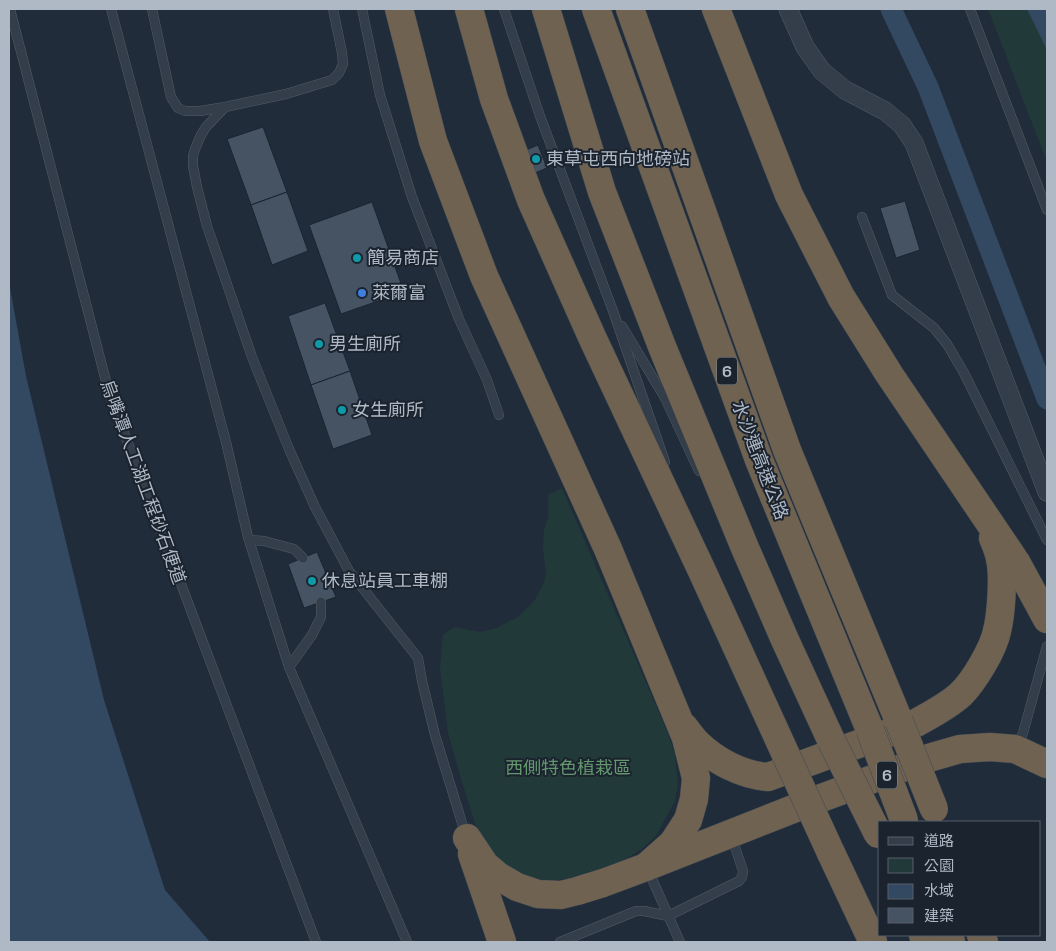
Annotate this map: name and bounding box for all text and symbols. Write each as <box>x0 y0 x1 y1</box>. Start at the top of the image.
place label: 東草屯西向地磅站 <box>546 147 690 170</box>
marker: 東草屯西向地磅站 <box>530 153 542 165</box>
place label: 簡易商店 <box>367 246 439 269</box>
marker: 簡易商店 <box>351 252 363 264</box>
place label: 萊爾富 <box>372 281 426 304</box>
marker: 萊爾富 <box>356 287 368 299</box>
place label: 男生廁所 <box>329 332 401 355</box>
marker: 男生廁所 <box>313 338 325 350</box>
road number: 6 <box>717 358 737 384</box>
street label: 烏嘴潭人工湖工程砂石便道 <box>96 376 191 587</box>
street label: 水沙連高速公路 <box>727 397 794 523</box>
place label: 女生廁所 <box>352 398 424 421</box>
marker: 女生廁所 <box>336 404 348 416</box>
place label: 休息站員工車棚 <box>322 569 448 592</box>
marker: 休息站員工車棚 <box>306 575 318 587</box>
park label: 西側特色植栽區 <box>505 756 631 779</box>
road number: 6 <box>877 762 897 788</box>
legend <box>878 821 1041 936</box>
text: 道路 <box>924 831 954 850</box>
text: 公園 <box>924 856 954 875</box>
text: 水域 <box>924 881 954 900</box>
text: 建築 <box>924 906 954 925</box>

